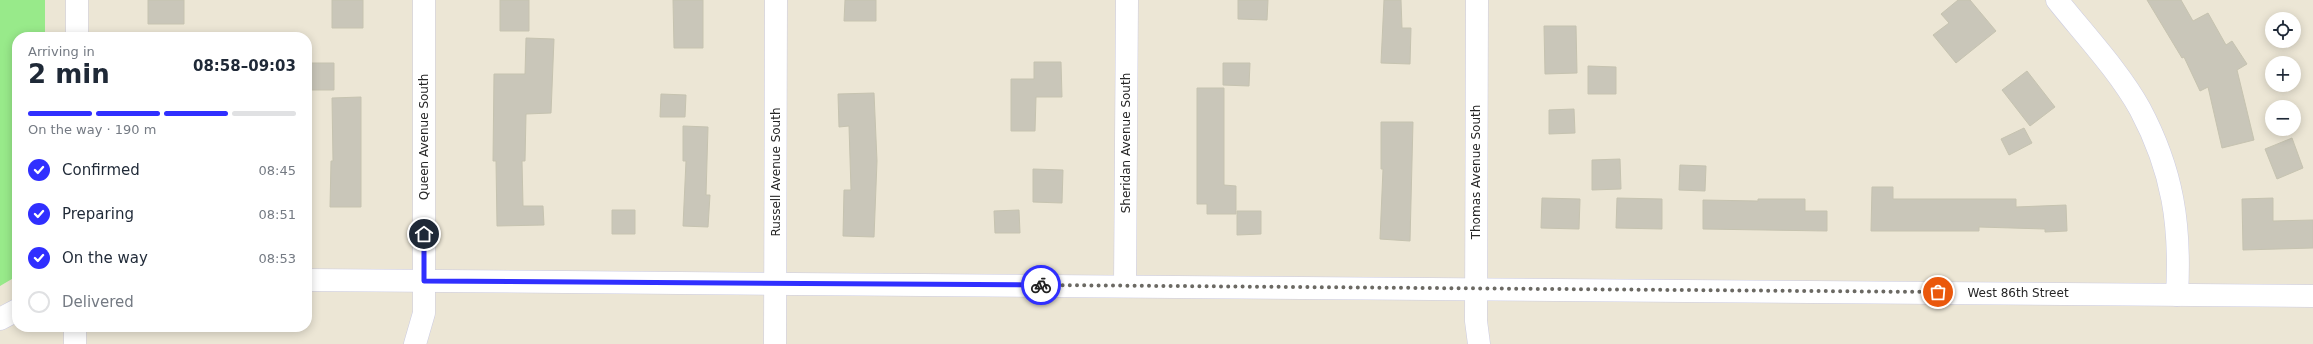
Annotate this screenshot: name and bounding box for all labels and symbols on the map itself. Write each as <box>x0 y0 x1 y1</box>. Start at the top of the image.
street label: Sheridan Avenue South <box>1119 73 1133 213</box>
street label: Queen Avenue South <box>417 74 431 200</box>
street label: Thomas Avenue South <box>1469 105 1483 240</box>
street label: Russell Avenue South <box>769 107 783 237</box>
pin <box>407 217 441 251</box>
courier <box>1021 265 1061 305</box>
pin <box>1921 275 1955 309</box>
street label: West 86th Street <box>1967 286 2069 300</box>

